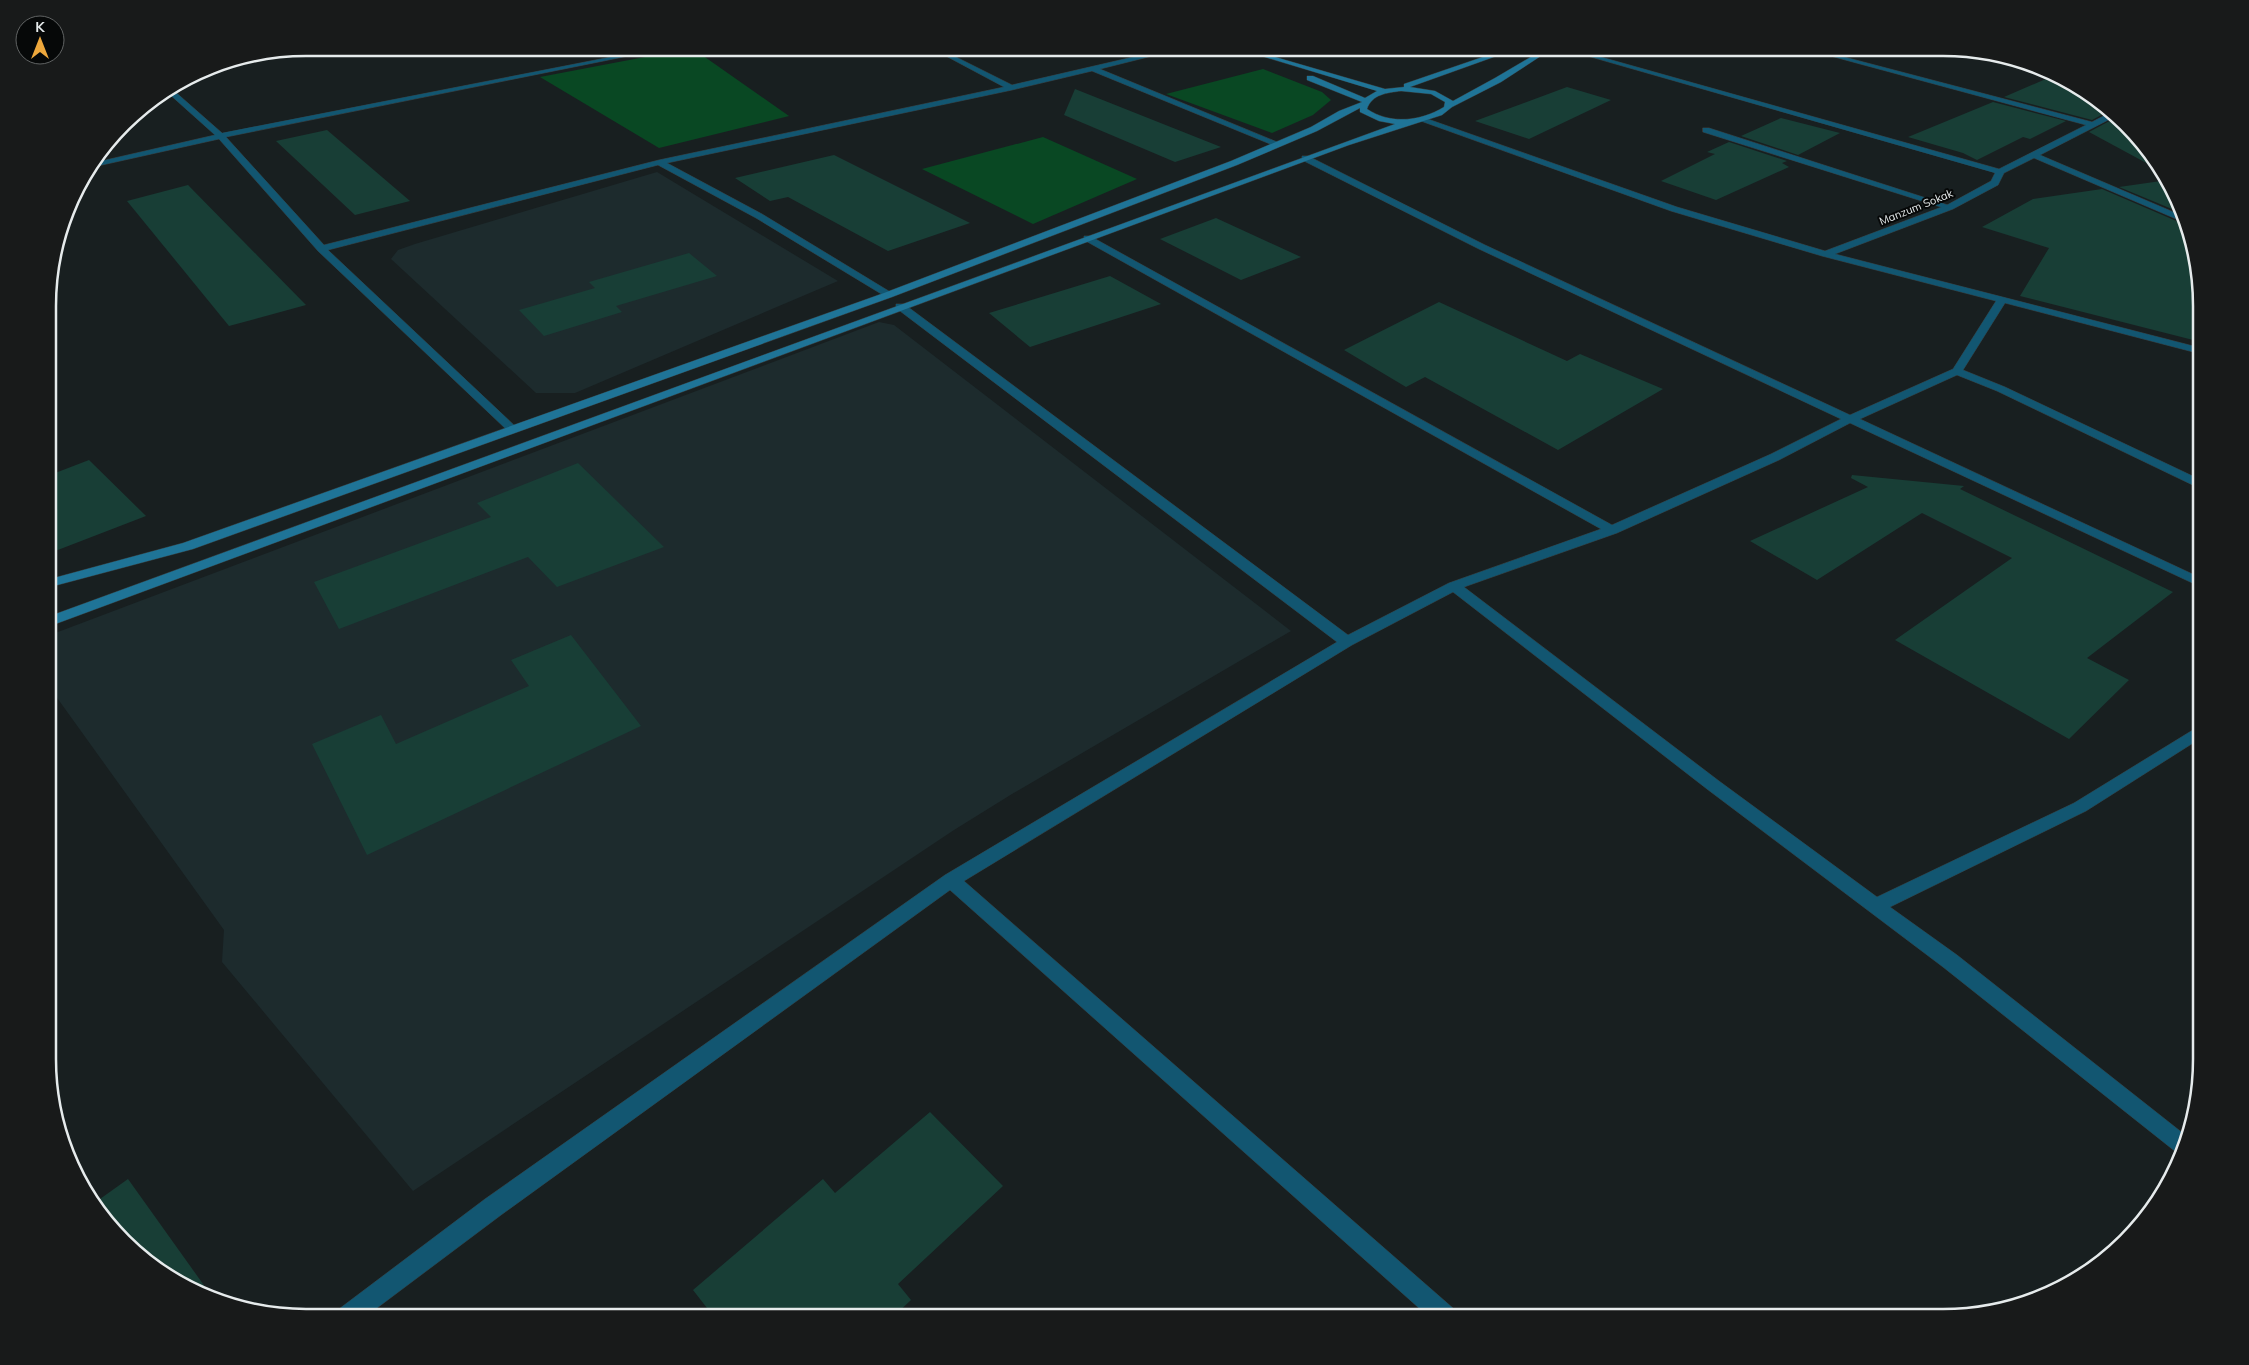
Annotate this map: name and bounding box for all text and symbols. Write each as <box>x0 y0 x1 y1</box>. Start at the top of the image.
north arrow <box>15 15 65 65</box>
text: K <box>35 18 45 36</box>
street label: Manzum Sokak <box>1877 186 1955 228</box>

